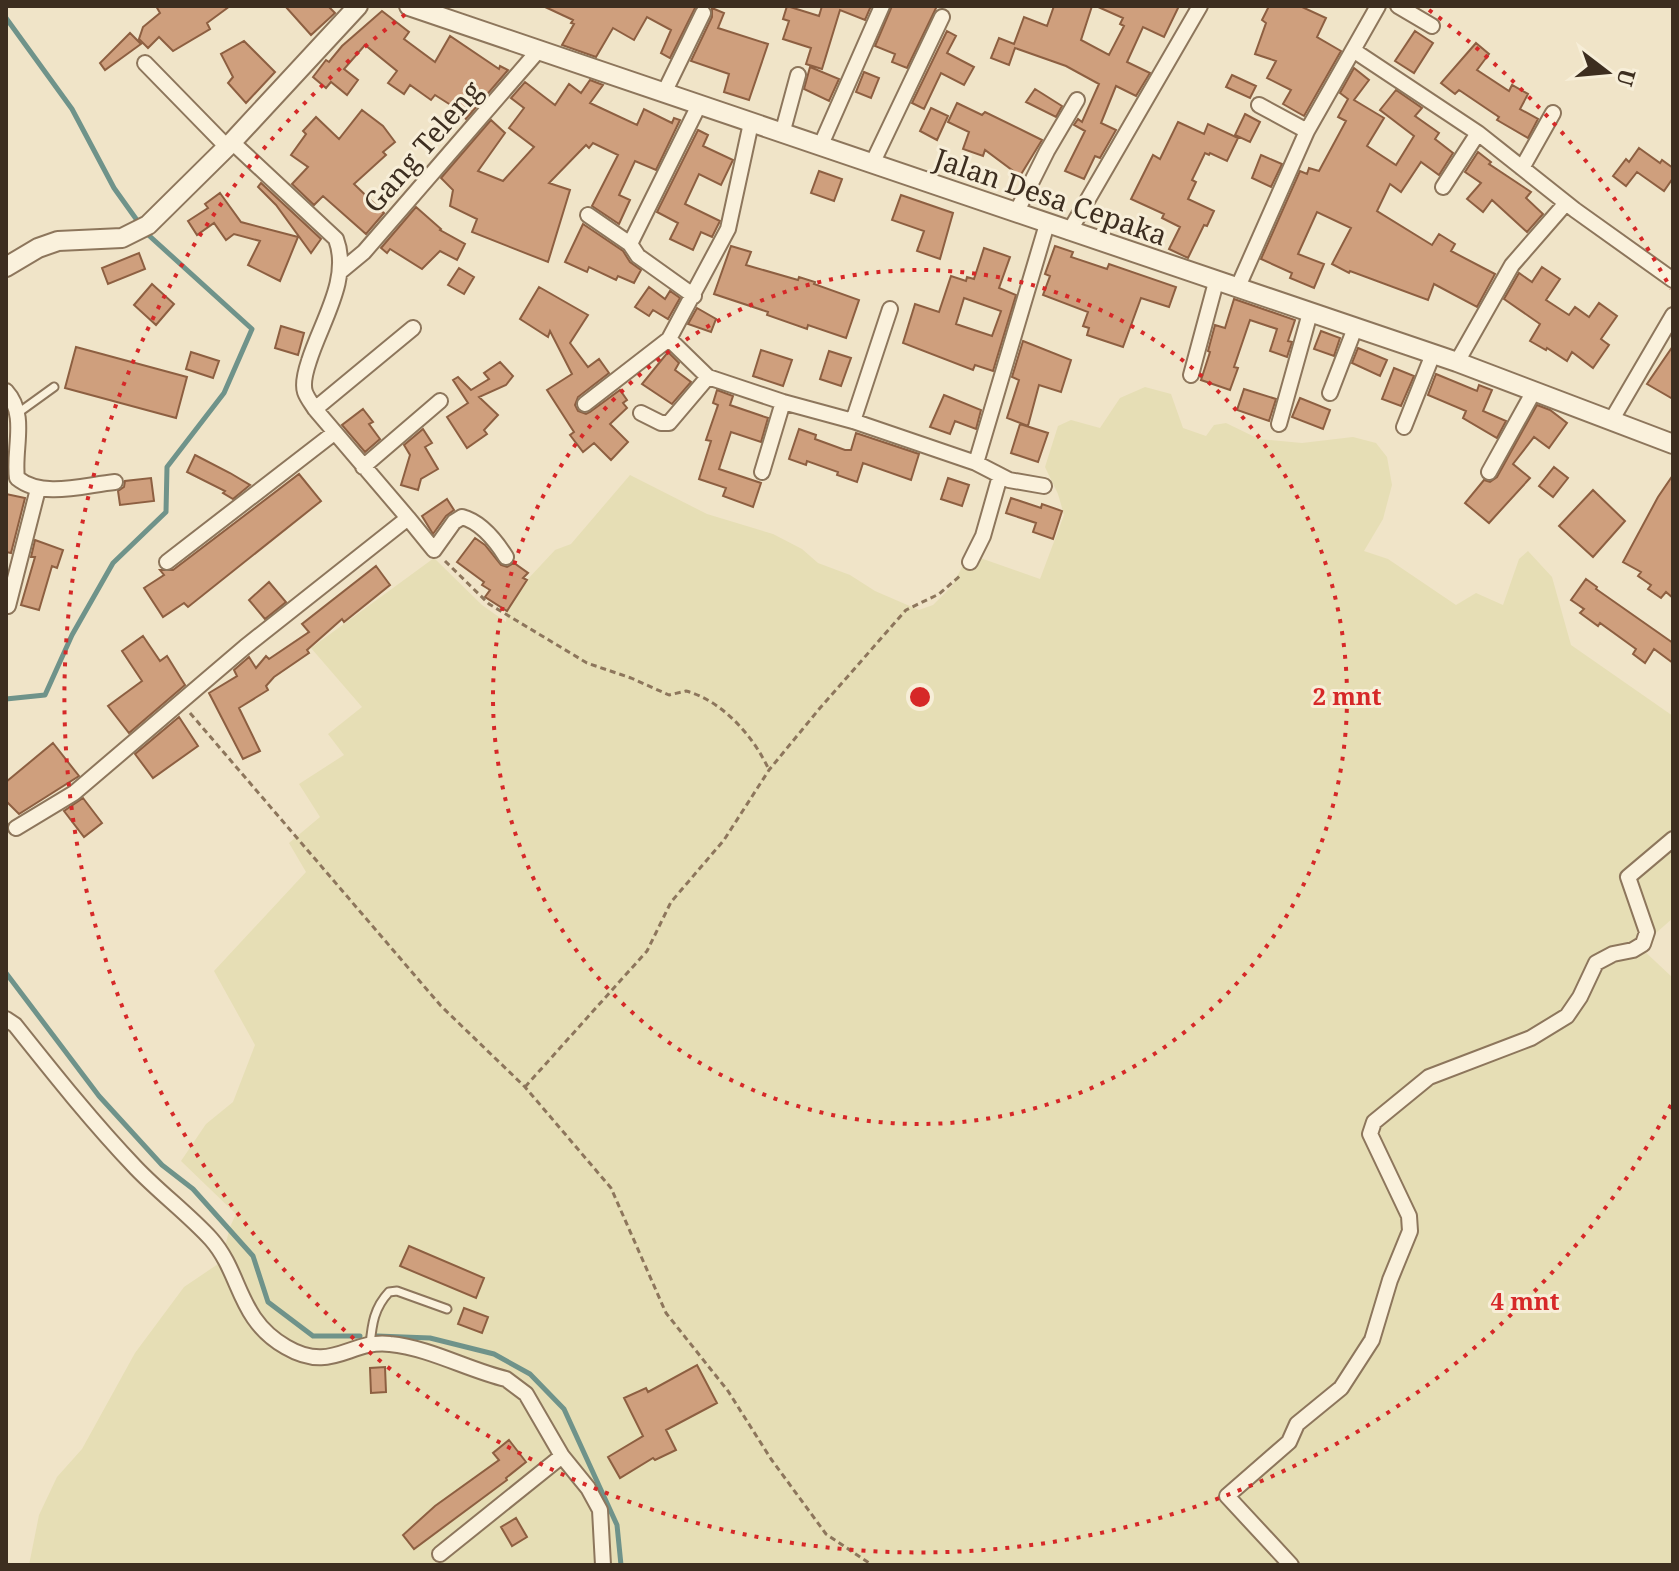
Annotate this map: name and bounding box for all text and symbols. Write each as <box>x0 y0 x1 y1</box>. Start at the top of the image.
north arrow <box>1567 32 1647 112</box>
text: U <box>1610 66 1644 90</box>
street label: Gang Teleng <box>354 72 490 220</box>
street label: Jalan Desa Cepaka <box>929 138 1172 254</box>
text: 2 mnt <box>1312 679 1382 712</box>
centre of rings <box>906 683 934 711</box>
text: 4 mnt <box>1490 1284 1560 1317</box>

